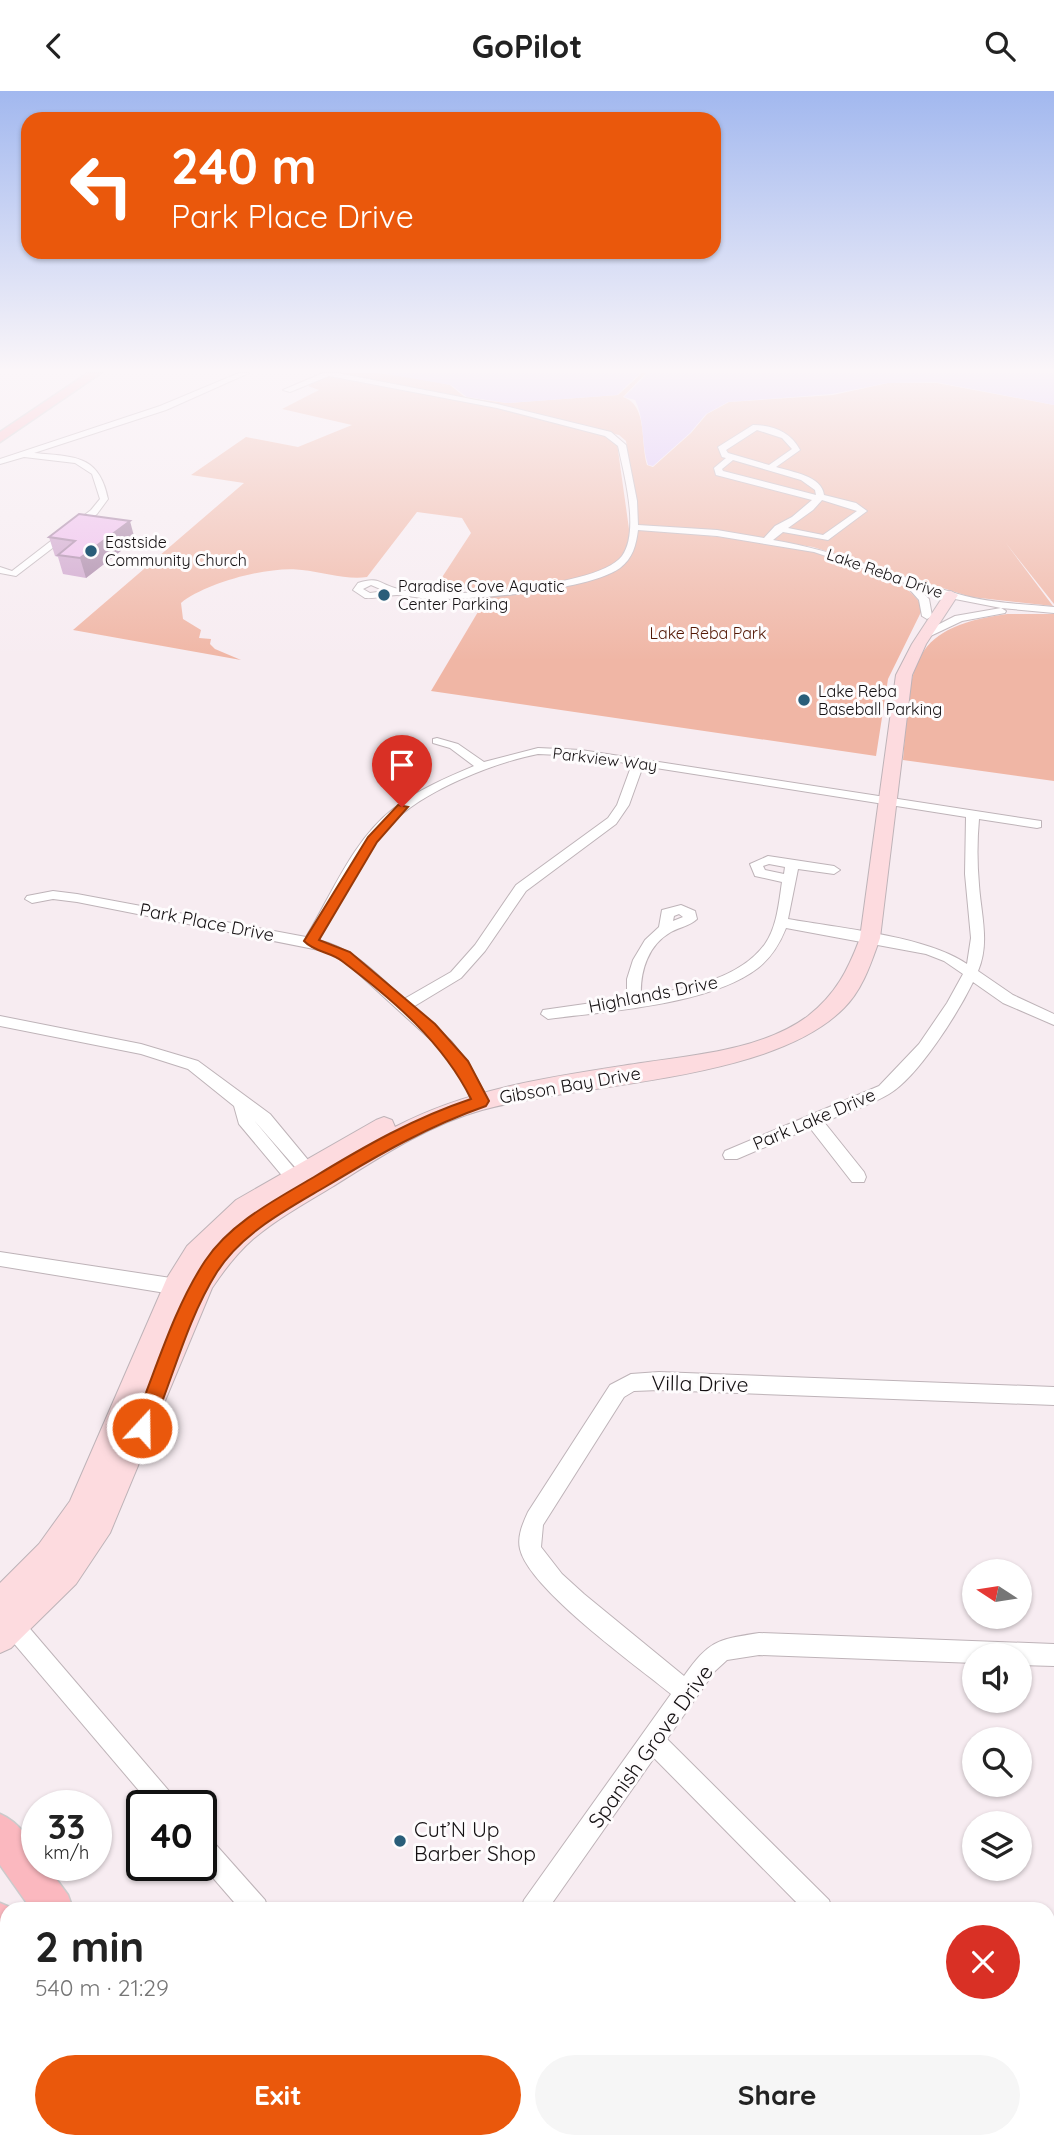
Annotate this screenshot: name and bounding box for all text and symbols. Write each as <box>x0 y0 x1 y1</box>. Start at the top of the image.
text: GoPilot <box>472 26 582 66</box>
icon: back <box>35 27 73 65</box>
icon: search <box>981 27 1019 65</box>
text: 240 m <box>171 135 317 196</box>
icon: left <box>56 140 147 231</box>
text: Park Place Drive <box>171 196 414 236</box>
place label: Eastside Community Church <box>105 532 247 570</box>
marker: Eastside Community Church <box>83 543 99 559</box>
street label: Lake Reba Drive <box>824 544 946 602</box>
place label: Paradise Cove Aquatic Center Parking <box>398 576 565 614</box>
marker: Paradise Cove Aquatic Center Parking <box>376 587 392 603</box>
park label: Lake Reba Park <box>649 623 767 643</box>
place label: Lake Reba Baseball Parking <box>818 681 942 719</box>
marker: Lake Reba Baseball Parking <box>796 692 812 708</box>
pin <box>372 735 432 807</box>
street label: Parkview Way <box>552 743 658 775</box>
icon: arrive <box>383 746 421 784</box>
street label: Park Place Drive <box>138 898 276 946</box>
street label: Highlands Drive <box>586 970 720 1018</box>
street label: Gibson Bay Drive <box>498 1061 642 1109</box>
street label: Park Lake Drive <box>749 1083 879 1155</box>
street label: Villa Drive <box>651 1369 749 1397</box>
position arrow <box>105 1391 179 1465</box>
north arrow <box>962 1559 1032 1629</box>
map controls <box>962 1559 1032 1881</box>
button: sound <box>962 1643 1032 1713</box>
street label: Spanish Grove Drive <box>582 1659 718 1833</box>
button: search <box>962 1727 1032 1797</box>
speed limit sign: 40 <box>126 1790 217 1881</box>
text: 33 <box>48 1804 85 1848</box>
button: layers <box>962 1811 1032 1881</box>
place label: Cut’N Up Barber Shop <box>414 1816 536 1866</box>
marker: Cut’N Up Barber Shop <box>392 1833 408 1849</box>
text: km/h <box>44 1841 89 1864</box>
text: 2 min <box>35 1920 144 1973</box>
button: close <box>946 1925 1020 1999</box>
text: 540 m · 21:29 <box>35 1973 169 2002</box>
button: Exit <box>35 2055 521 2135</box>
button: Share <box>535 2055 1020 2135</box>

